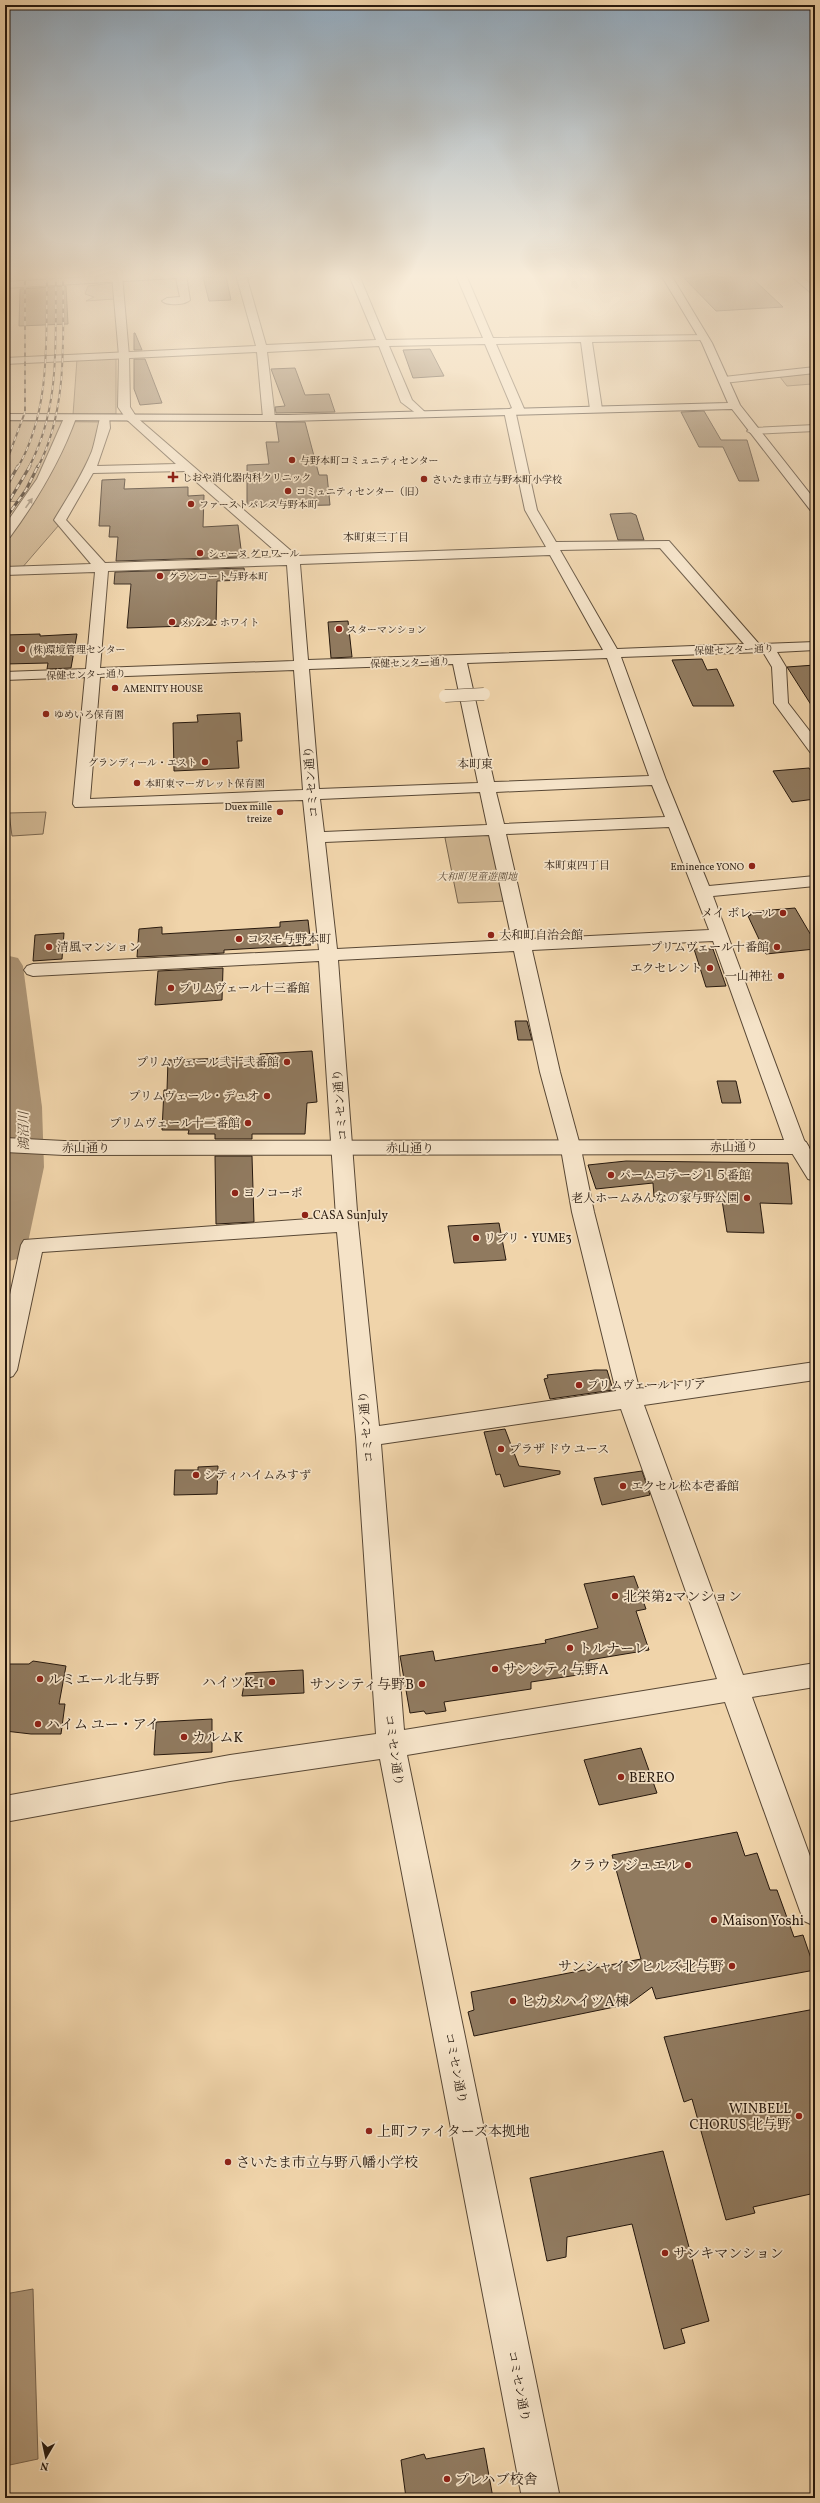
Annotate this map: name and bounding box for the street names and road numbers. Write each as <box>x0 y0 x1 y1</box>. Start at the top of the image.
street label: 保健センター通り <box>694 642 774 658</box>
street label: 保健センター通り <box>370 655 450 671</box>
street label: 保健センター通り <box>46 667 126 683</box>
street label: コミセン通り <box>301 745 323 818</box>
street label: コミセン通り <box>330 1068 352 1141</box>
street label: 赤山通り <box>710 1140 758 1156</box>
street label: 赤山通り <box>62 1141 110 1157</box>
street label: 赤山通り <box>386 1141 434 1157</box>
street label: コミセン通り <box>356 1390 378 1463</box>
street label: コミセン通り <box>380 1713 406 1787</box>
street label: コミセン通り <box>440 2031 470 2105</box>
street label: コミセン通り <box>503 2349 533 2423</box>

